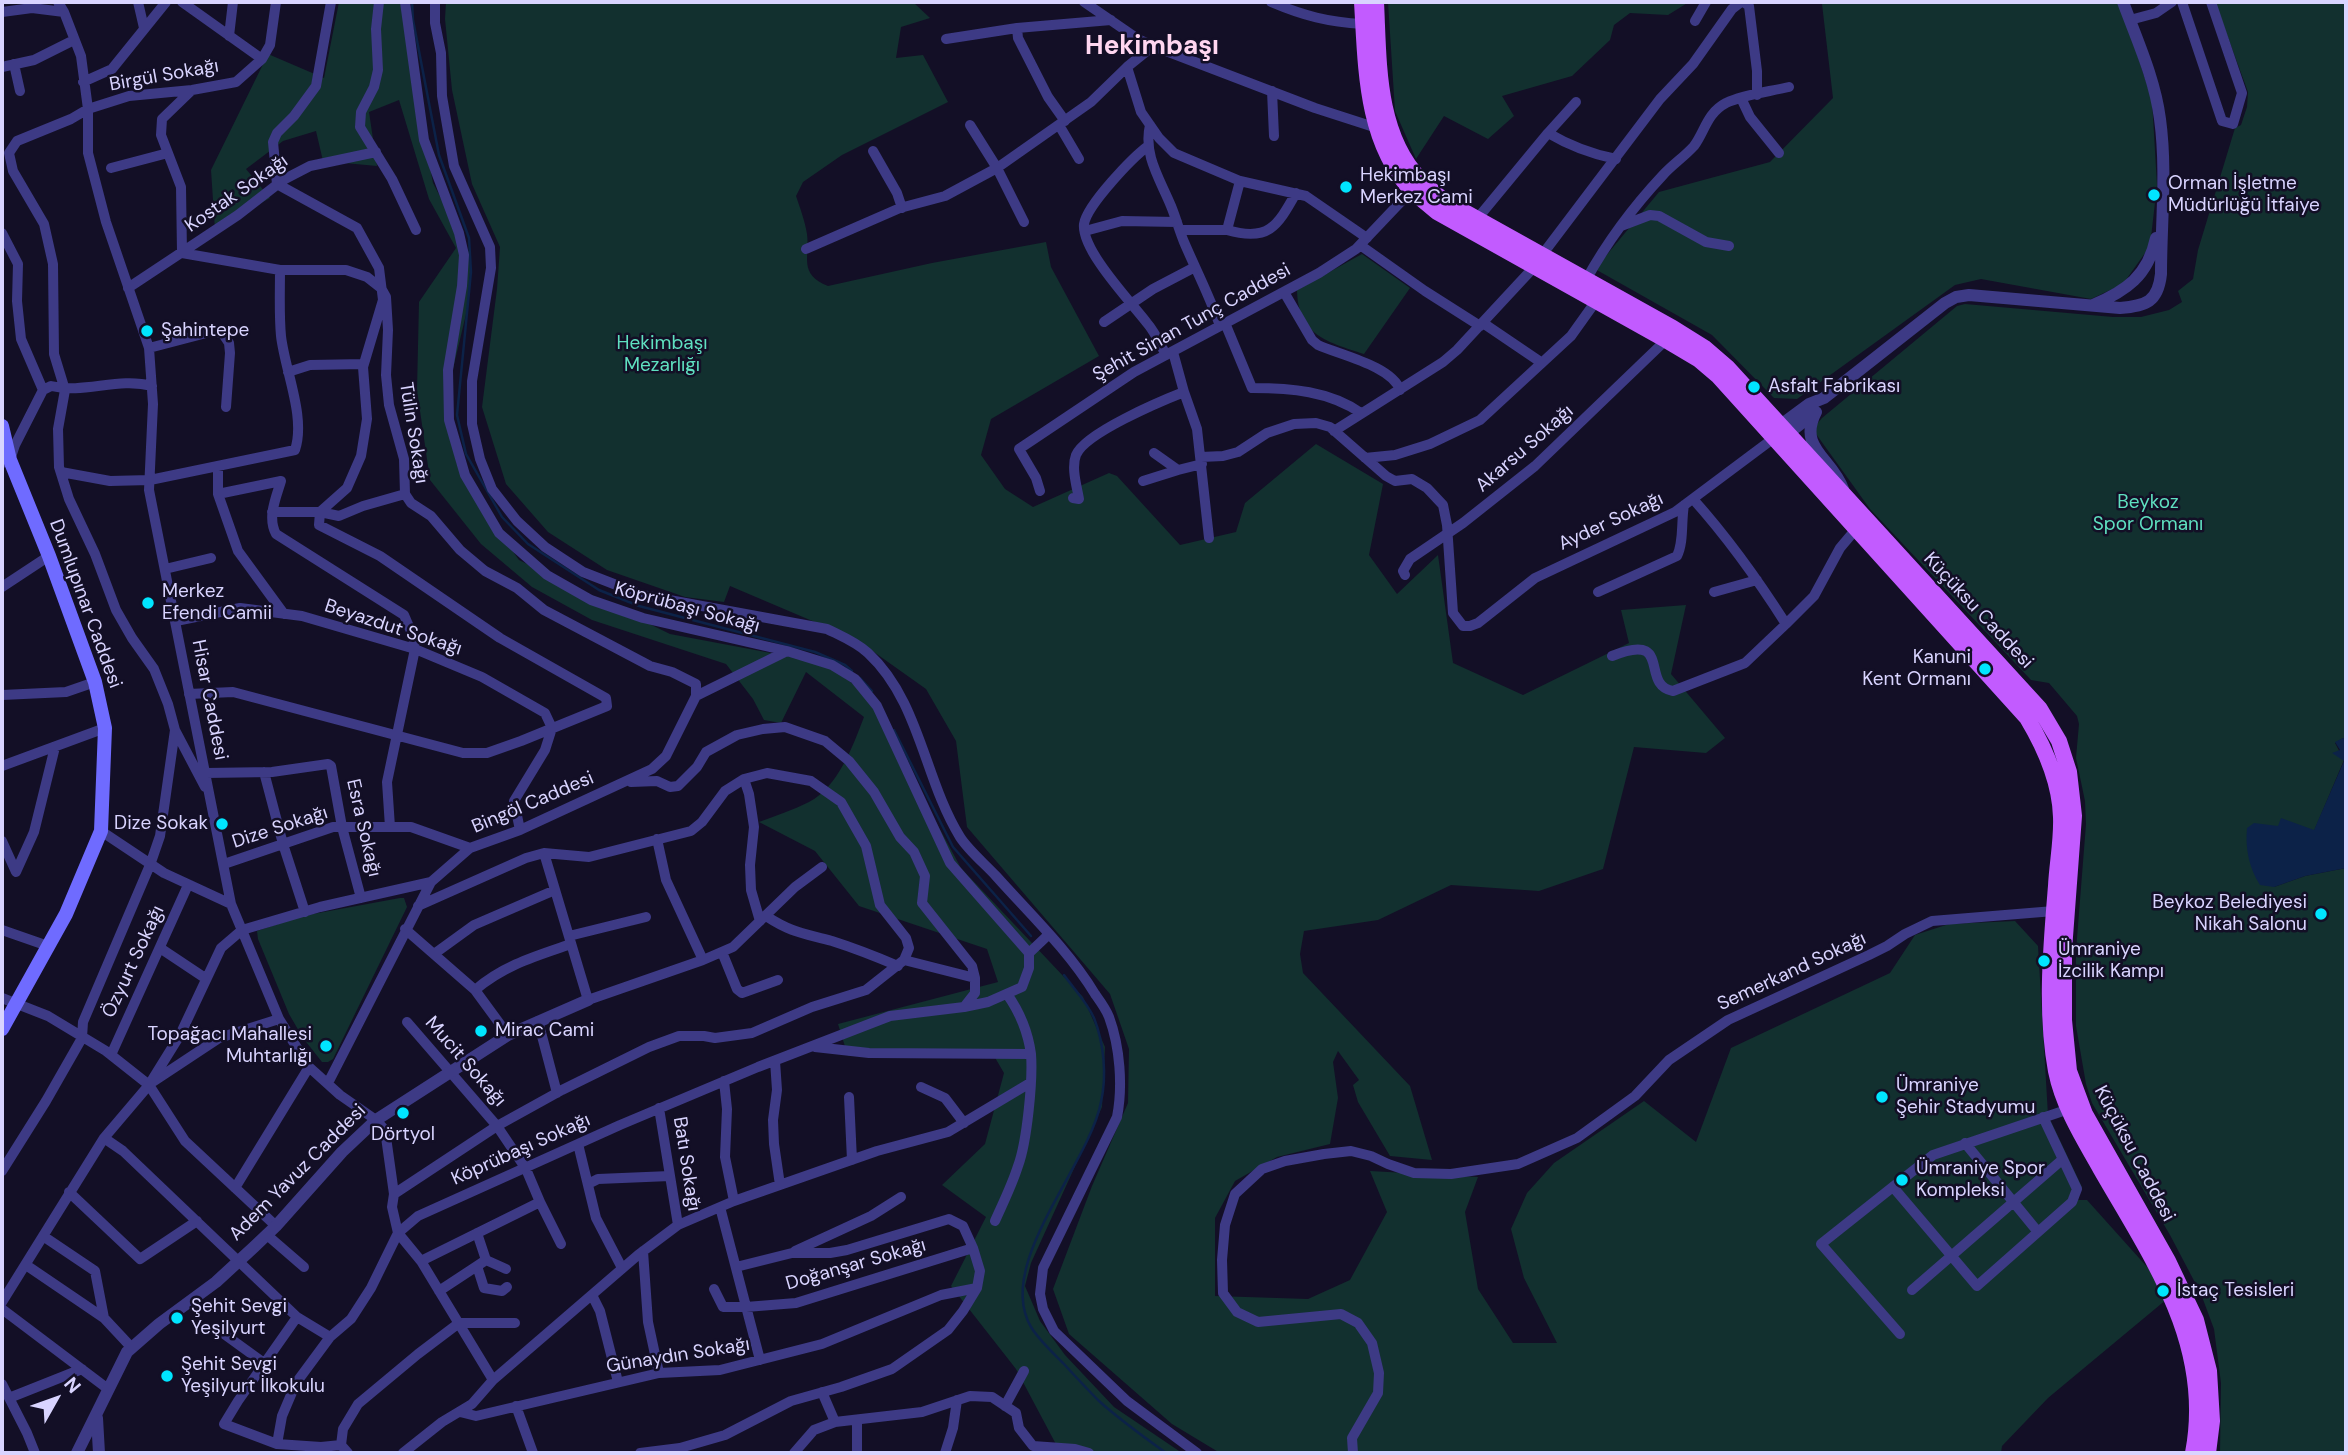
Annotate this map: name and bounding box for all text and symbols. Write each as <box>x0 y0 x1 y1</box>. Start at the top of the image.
district label: Hekimbaşı <box>1085 31 1219 63</box>
street label: Birgül Sokağı <box>108 55 220 97</box>
street label: Kostak Sokağı <box>181 150 293 238</box>
place label: Hekimbaşı Merkez Cami <box>1360 165 1473 209</box>
place label: Orman İşletme Müdürlüğü İtfaiye <box>2168 173 2320 217</box>
marker: Hekimbaşı Merkez Cami <box>1338 179 1354 195</box>
marker: Orman İşletme Müdürlüğü İtfaiye <box>2146 187 2162 203</box>
street label: Şehit Sinan Tunç Caddesi <box>1089 259 1295 387</box>
place label: Şahintepe <box>161 320 249 342</box>
marker: Şahintepe <box>139 323 155 339</box>
park label: Hekimbaşı Mezarlığı <box>617 333 707 377</box>
place label: Asfalt Fabrikası <box>1768 376 1900 398</box>
marker: Asfalt Fabrikası <box>1746 379 1762 395</box>
street label: Tülin Sokağı <box>394 381 432 485</box>
street label: Akarsu Sokağı <box>1472 400 1578 498</box>
street label: Ayder Sokağı <box>1555 488 1667 556</box>
park label: Beykoz Spor Ormanı <box>2093 492 2203 536</box>
street label: Dumlupınar Caddesi <box>44 516 126 692</box>
street label: Küçüksu Caddesi <box>1918 548 2038 674</box>
street label: Köprübaşı Sokağı <box>612 578 762 638</box>
place label: Merkez Efendi Camii <box>162 581 272 625</box>
marker: Merkez Efendi Camii <box>140 595 156 611</box>
street label: Beyazdut Sokağı <box>321 595 465 661</box>
street label: Hisar Caddesi <box>186 638 232 762</box>
place label: Kanuni Kent Ormanı <box>1862 647 1971 691</box>
marker: Kanuni Kent Ormanı <box>1977 661 1993 677</box>
street label: Bingöl Caddesi <box>469 767 597 839</box>
street label: Esra Sokağı <box>341 777 385 879</box>
street label: Dize Sokağı <box>229 802 331 854</box>
place label: Dize Sokak <box>114 813 208 835</box>
marker: Dize Sokak <box>214 816 230 832</box>
place label: Beykoz Belediyesi Nikah Salonu <box>2152 892 2307 936</box>
street label: Özyurt Sokağı <box>98 902 170 1022</box>
marker: Beykoz Belediyesi Nikah Salonu <box>2313 906 2329 922</box>
street label: Semerkand Sokağı <box>1714 928 1870 1016</box>
place label: Ümraniye İzcilik Kampı <box>2058 939 2164 983</box>
marker: Ümraniye İzcilik Kampı <box>2036 953 2052 969</box>
street label: Mucit Sokağı <box>420 1012 510 1112</box>
place label: Mirac Cami <box>495 1020 594 1042</box>
marker: Mirac Cami <box>473 1023 489 1039</box>
place label: Topağacı Mahallesi Muhtarlığı <box>148 1024 312 1068</box>
marker: Topağacı Mahallesi Muhtarlığı <box>318 1038 334 1054</box>
place label: Ümraniye Şehir Stadyumu <box>1896 1075 2035 1119</box>
street label: Küçüksu Caddesi <box>2089 1082 2179 1226</box>
marker: Ümraniye Şehir Stadyumu <box>1874 1089 1890 1105</box>
street label: Adem Yavuz Caddesi <box>225 1100 371 1246</box>
marker: Dörtyol <box>395 1105 411 1121</box>
street label: Köprübaşı Sokağı <box>448 1109 594 1191</box>
street label: Batı Sokağı <box>667 1115 705 1213</box>
place label: Dörtyol <box>371 1124 435 1146</box>
place label: Ümraniye Spor Kompleksi <box>1916 1158 2045 1202</box>
marker: Ümraniye Spor Kompleksi <box>1894 1172 1910 1188</box>
street label: Doğanşar Sokağı <box>783 1234 929 1296</box>
place label: İstaç Tesisleri <box>2177 1280 2294 1302</box>
marker: İstaç Tesisleri <box>2155 1283 2171 1299</box>
place label: Şehit Sevgi Yeşilyurt <box>191 1296 287 1340</box>
marker: Şehit Sevgi Yeşilyurt <box>169 1310 185 1326</box>
street label: Günaydın Sokağı <box>605 1333 751 1379</box>
place label: Şehit Sevgi Yeşilyurt İlkokulu <box>181 1354 325 1398</box>
north arrow <box>21 1364 91 1434</box>
marker: Şehit Sevgi Yeşilyurt İlkokulu <box>159 1368 175 1384</box>
text: N <box>58 1372 86 1399</box>

